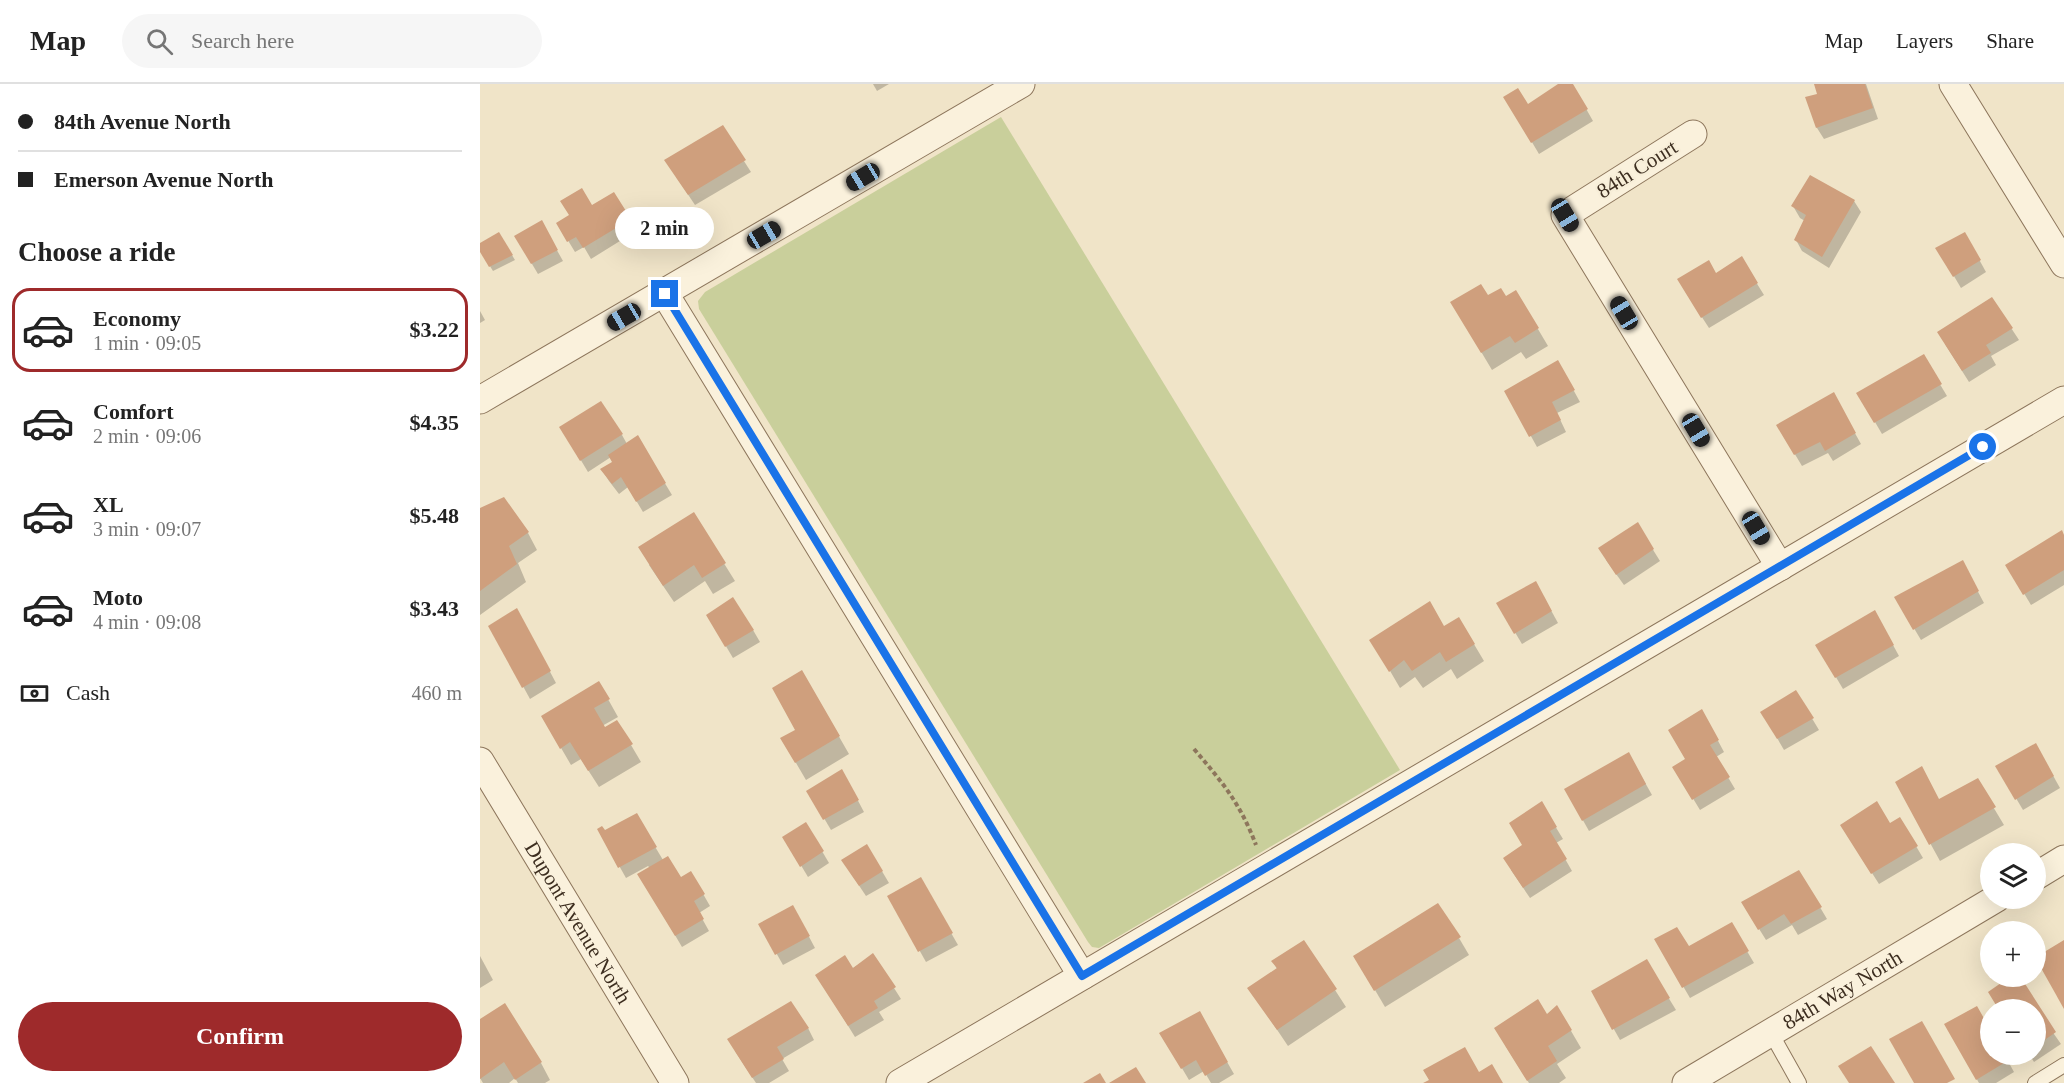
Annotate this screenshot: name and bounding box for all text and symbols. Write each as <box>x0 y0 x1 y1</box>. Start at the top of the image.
search box <box>122 14 542 68</box>
text: Map <box>30 25 86 56</box>
icon: search <box>143 25 176 58</box>
text: Search here <box>191 28 294 53</box>
text: Map <box>1825 29 1863 53</box>
text: Layers <box>1896 29 1953 53</box>
text: Share <box>1986 29 2034 53</box>
text: 84th Avenue North <box>54 109 231 134</box>
street label: 84th Court <box>1592 135 1682 203</box>
car <box>843 160 883 194</box>
text: Emerson Avenue North <box>54 167 274 192</box>
car <box>1548 195 1582 235</box>
callout: 2 min <box>616 207 714 249</box>
text: 2 min <box>640 217 689 239</box>
car <box>744 218 784 252</box>
text: Choose a ride <box>18 237 176 267</box>
route end <box>651 280 678 307</box>
car <box>1607 293 1641 333</box>
car <box>604 300 644 334</box>
icon: car <box>21 303 75 357</box>
text: Economy <box>93 306 181 331</box>
text: $3.22 <box>410 317 459 342</box>
text: 1 min · 09:05 <box>93 332 201 354</box>
icon: car <box>21 396 75 450</box>
text: Comfort <box>93 399 174 424</box>
text: $4.35 <box>410 410 459 435</box>
car <box>1679 410 1713 450</box>
text: 2 min · 09:06 <box>93 425 201 447</box>
route start <box>1969 433 1996 460</box>
icon: car <box>21 489 75 543</box>
text: XL <box>93 492 124 517</box>
text: $5.48 <box>410 503 459 528</box>
car <box>1739 508 1773 548</box>
text: 3 min · 09:07 <box>93 518 201 540</box>
icon: car <box>21 582 75 636</box>
text: Moto <box>93 585 143 610</box>
text: $3.43 <box>410 596 459 621</box>
text: 4 min · 09:08 <box>93 611 201 633</box>
icon: cash <box>18 677 51 710</box>
text: Cash <box>66 680 110 705</box>
text: 460 m <box>411 682 462 704</box>
street label: Dupont Avenue North <box>520 837 636 1008</box>
map controls <box>1980 843 2046 1065</box>
button: layers <box>1980 843 2046 909</box>
button: + <box>1980 921 2046 987</box>
street label: 84th Way North <box>1779 945 1907 1035</box>
button: − <box>1980 999 2046 1065</box>
button: Confirm <box>18 1002 462 1071</box>

